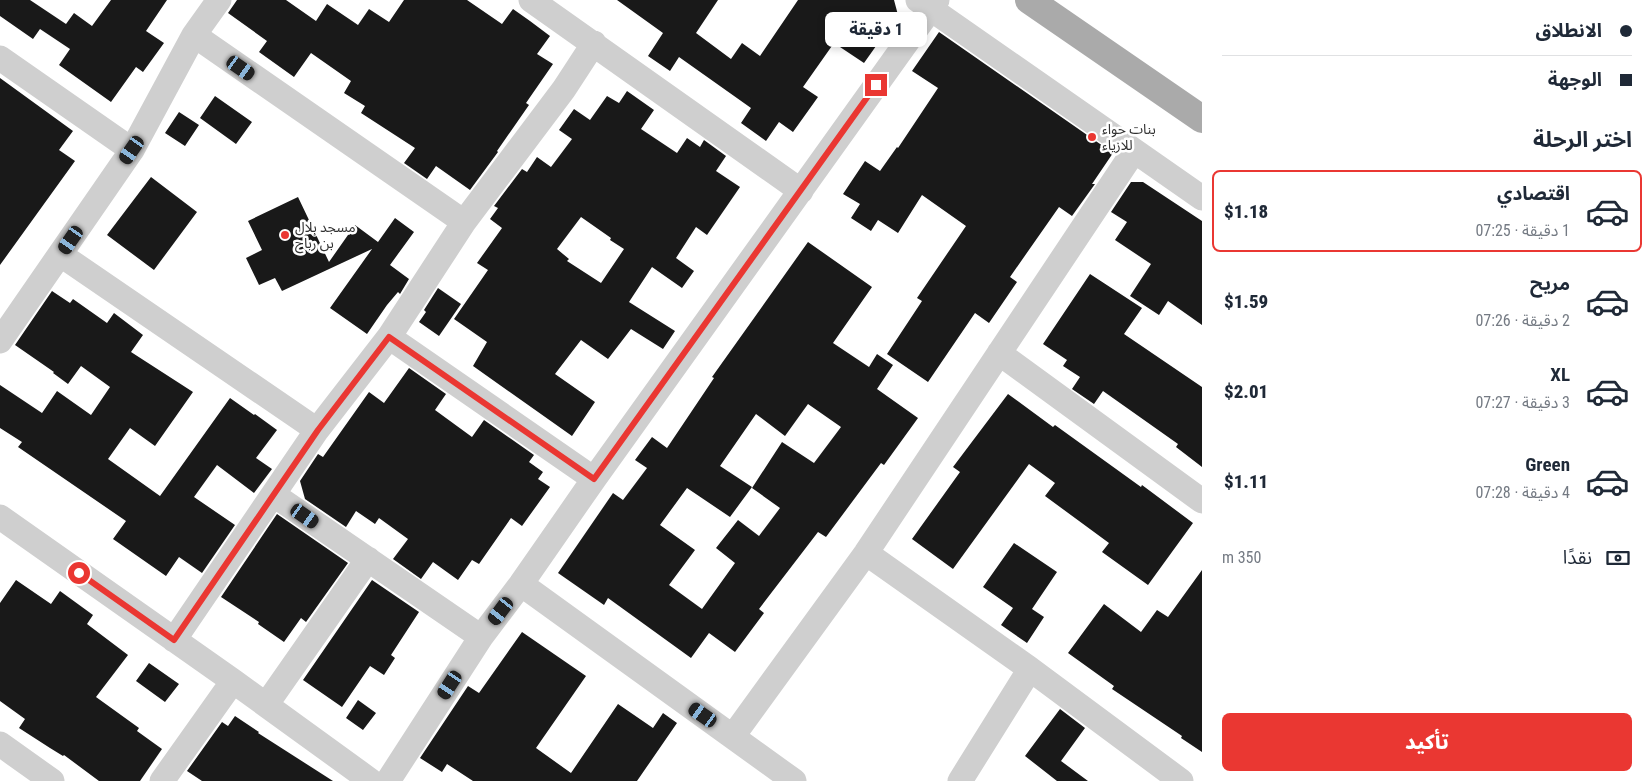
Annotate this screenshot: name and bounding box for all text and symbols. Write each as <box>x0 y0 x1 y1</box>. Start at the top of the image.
callout: 1 دقيقة <box>825 12 927 48</box>
text: الانطلاق <box>1536 19 1602 42</box>
text: 1 دقيقة <box>849 20 903 39</box>
car <box>224 53 257 83</box>
text: الوجهة <box>1548 68 1602 91</box>
route end <box>865 74 887 96</box>
place label: بنات حواء للازياء <box>1102 121 1156 154</box>
text: اختر الرحلة <box>1533 127 1632 152</box>
marker: بنات حواء للازياء <box>1086 131 1098 143</box>
car <box>117 133 146 167</box>
text: اقتصادي <box>1497 182 1570 205</box>
icon: car <box>1585 189 1630 234</box>
text: $1.18 <box>1224 200 1268 223</box>
place label: مسجد بلال بن رباح <box>295 219 356 254</box>
text: 1 دقيقة · 07:25 <box>1475 221 1570 240</box>
car <box>56 223 85 257</box>
marker: مسجد بلال بن رباح <box>279 229 291 241</box>
text: مريح <box>1530 272 1570 295</box>
icon: car <box>1585 279 1630 324</box>
text: $1.59 <box>1224 290 1268 313</box>
text: 2 دقيقة · 07:26 <box>1475 311 1570 330</box>
text: XL <box>1550 363 1570 386</box>
icon: car <box>1585 369 1630 414</box>
text: $2.01 <box>1224 380 1268 403</box>
text: 3 دقيقة · 07:27 <box>1475 393 1570 412</box>
text: Green <box>1525 453 1570 476</box>
icon: car <box>1585 459 1630 504</box>
text: $1.11 <box>1224 470 1268 493</box>
text: 4 دقيقة · 07:28 <box>1475 483 1570 502</box>
car <box>288 501 321 531</box>
icon: cash <box>1604 544 1632 572</box>
text: نقدًا <box>1563 546 1592 569</box>
text: 350 m <box>1222 548 1261 567</box>
route start <box>68 562 90 584</box>
car <box>485 595 516 627</box>
car <box>435 668 464 702</box>
car <box>686 700 719 730</box>
button: تأكيد <box>1222 713 1632 771</box>

